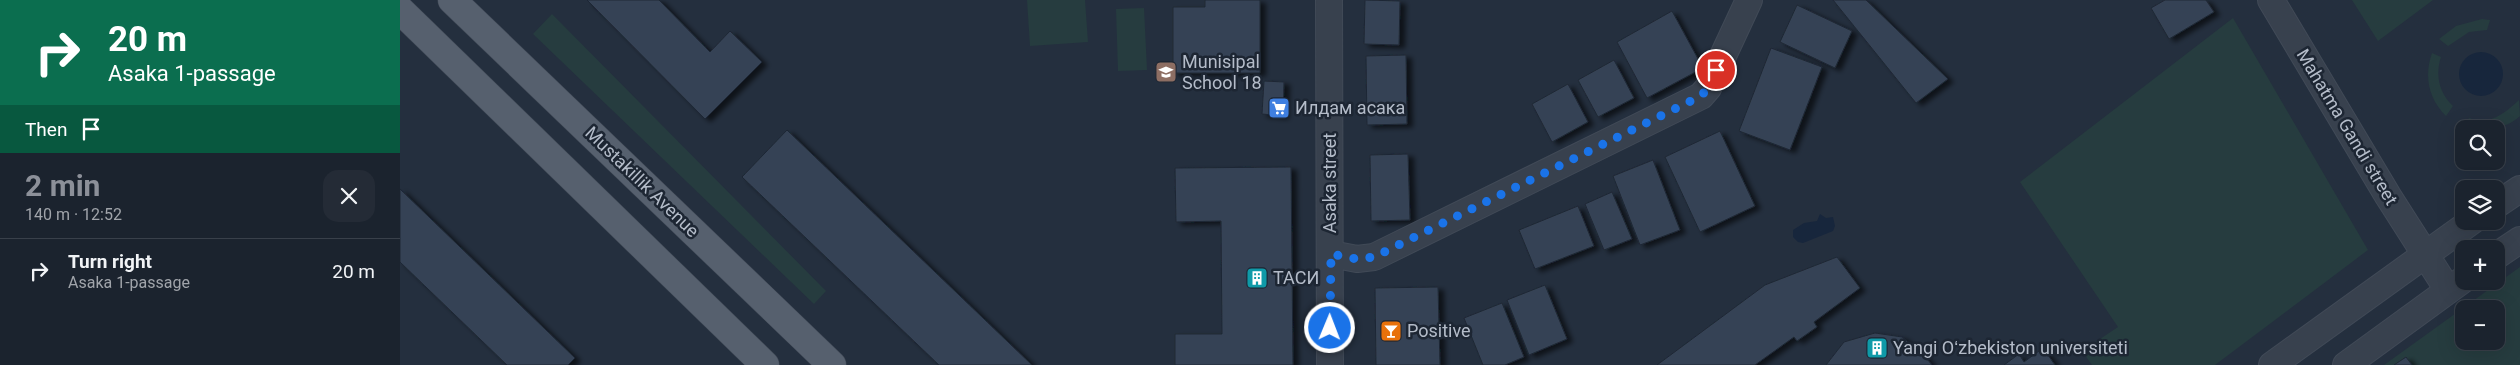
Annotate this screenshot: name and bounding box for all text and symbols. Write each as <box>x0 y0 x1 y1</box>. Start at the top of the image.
text: 20 m <box>108 19 187 60</box>
icon: right <box>25 20 90 85</box>
street label: Mahatma Gandi street <box>2293 45 2402 209</box>
pin <box>1695 49 1737 91</box>
place label: Munisipal School 18 <box>1182 51 1262 93</box>
icon: arrive <box>1702 56 1730 84</box>
school or university icon: Munisipal School 18 <box>1154 60 1178 84</box>
text: Asaka 1-passage <box>108 61 276 86</box>
supermarket icon: Илдам асака <box>1267 96 1291 120</box>
place label: Илдам асака <box>1295 97 1405 118</box>
icon: arrive <box>77 115 105 143</box>
text: Then <box>25 118 67 141</box>
map controls <box>2455 120 2505 350</box>
button: search <box>2455 120 2505 170</box>
street label: Mustakillik Avenue <box>581 122 703 241</box>
street label: Asaka street <box>1319 133 1340 233</box>
text: 2 min <box>25 168 100 203</box>
button: close <box>323 170 375 222</box>
button: layers <box>2455 180 2505 230</box>
text: 140 m · 12:52 <box>25 205 122 224</box>
button: + <box>2455 240 2505 290</box>
text: Turn right <box>68 250 152 273</box>
icon: right <box>25 257 53 285</box>
text: 20 m <box>332 260 375 283</box>
building icon: ТАСИ <box>1245 266 1269 290</box>
place label: ТАСИ <box>1273 267 1319 288</box>
text: Asaka 1-passage <box>68 273 190 292</box>
button: − <box>2455 300 2505 350</box>
position arrow <box>1303 301 1355 353</box>
bar icon: Positive <box>1379 319 1403 343</box>
place label: Positive <box>1407 320 1471 341</box>
building icon: Yangi Oʻzbekiston universiteti <box>1865 336 1889 360</box>
place label: Yangi Oʻzbekiston universiteti <box>1893 337 2128 358</box>

